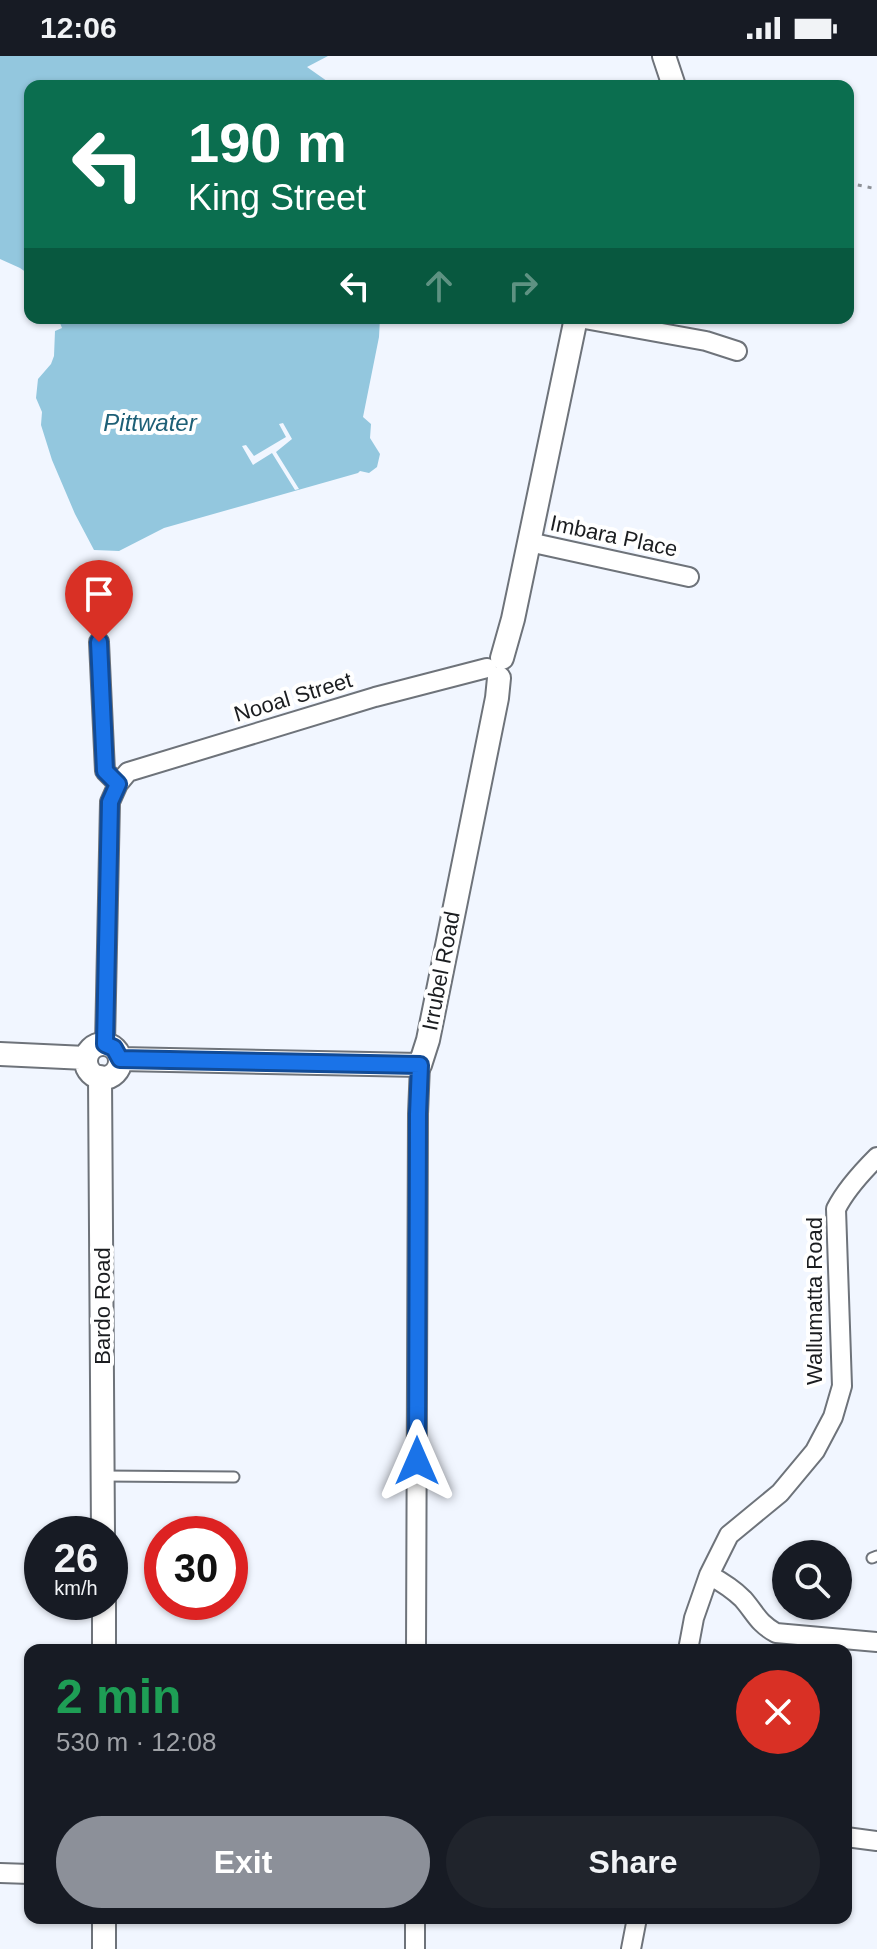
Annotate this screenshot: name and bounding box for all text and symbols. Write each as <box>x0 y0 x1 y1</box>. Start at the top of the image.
text: 12:06 <box>40 11 117 44</box>
text: 190 m <box>188 111 347 174</box>
icon: left <box>56 112 160 216</box>
text: King Street <box>188 177 366 218</box>
icon: left <box>333 264 377 308</box>
icon: ahead <box>417 264 461 308</box>
icon: right <box>501 264 545 308</box>
water label: Pittwater <box>103 409 198 436</box>
street label: Imbara Place <box>548 510 680 562</box>
pin <box>65 560 133 642</box>
icon: arrive <box>77 572 121 616</box>
street label: Nooal Street <box>231 667 355 727</box>
street label: Irrubel Road <box>417 909 465 1033</box>
street label: Wallumatta Road <box>802 1217 827 1385</box>
street label: Bardo Road <box>90 1247 115 1365</box>
position arrow <box>375 1419 459 1503</box>
speed limit sign: 30 <box>144 1516 248 1620</box>
text: 26 <box>54 1536 98 1580</box>
map controls <box>772 1540 852 1620</box>
button: search <box>772 1540 852 1620</box>
text: km/h <box>54 1577 98 1599</box>
text: 2 min <box>56 1670 181 1723</box>
button: close <box>736 1670 820 1754</box>
text: 530 m · 12:08 <box>56 1727 216 1757</box>
button: Exit <box>56 1816 430 1908</box>
button: Share <box>446 1816 820 1908</box>

